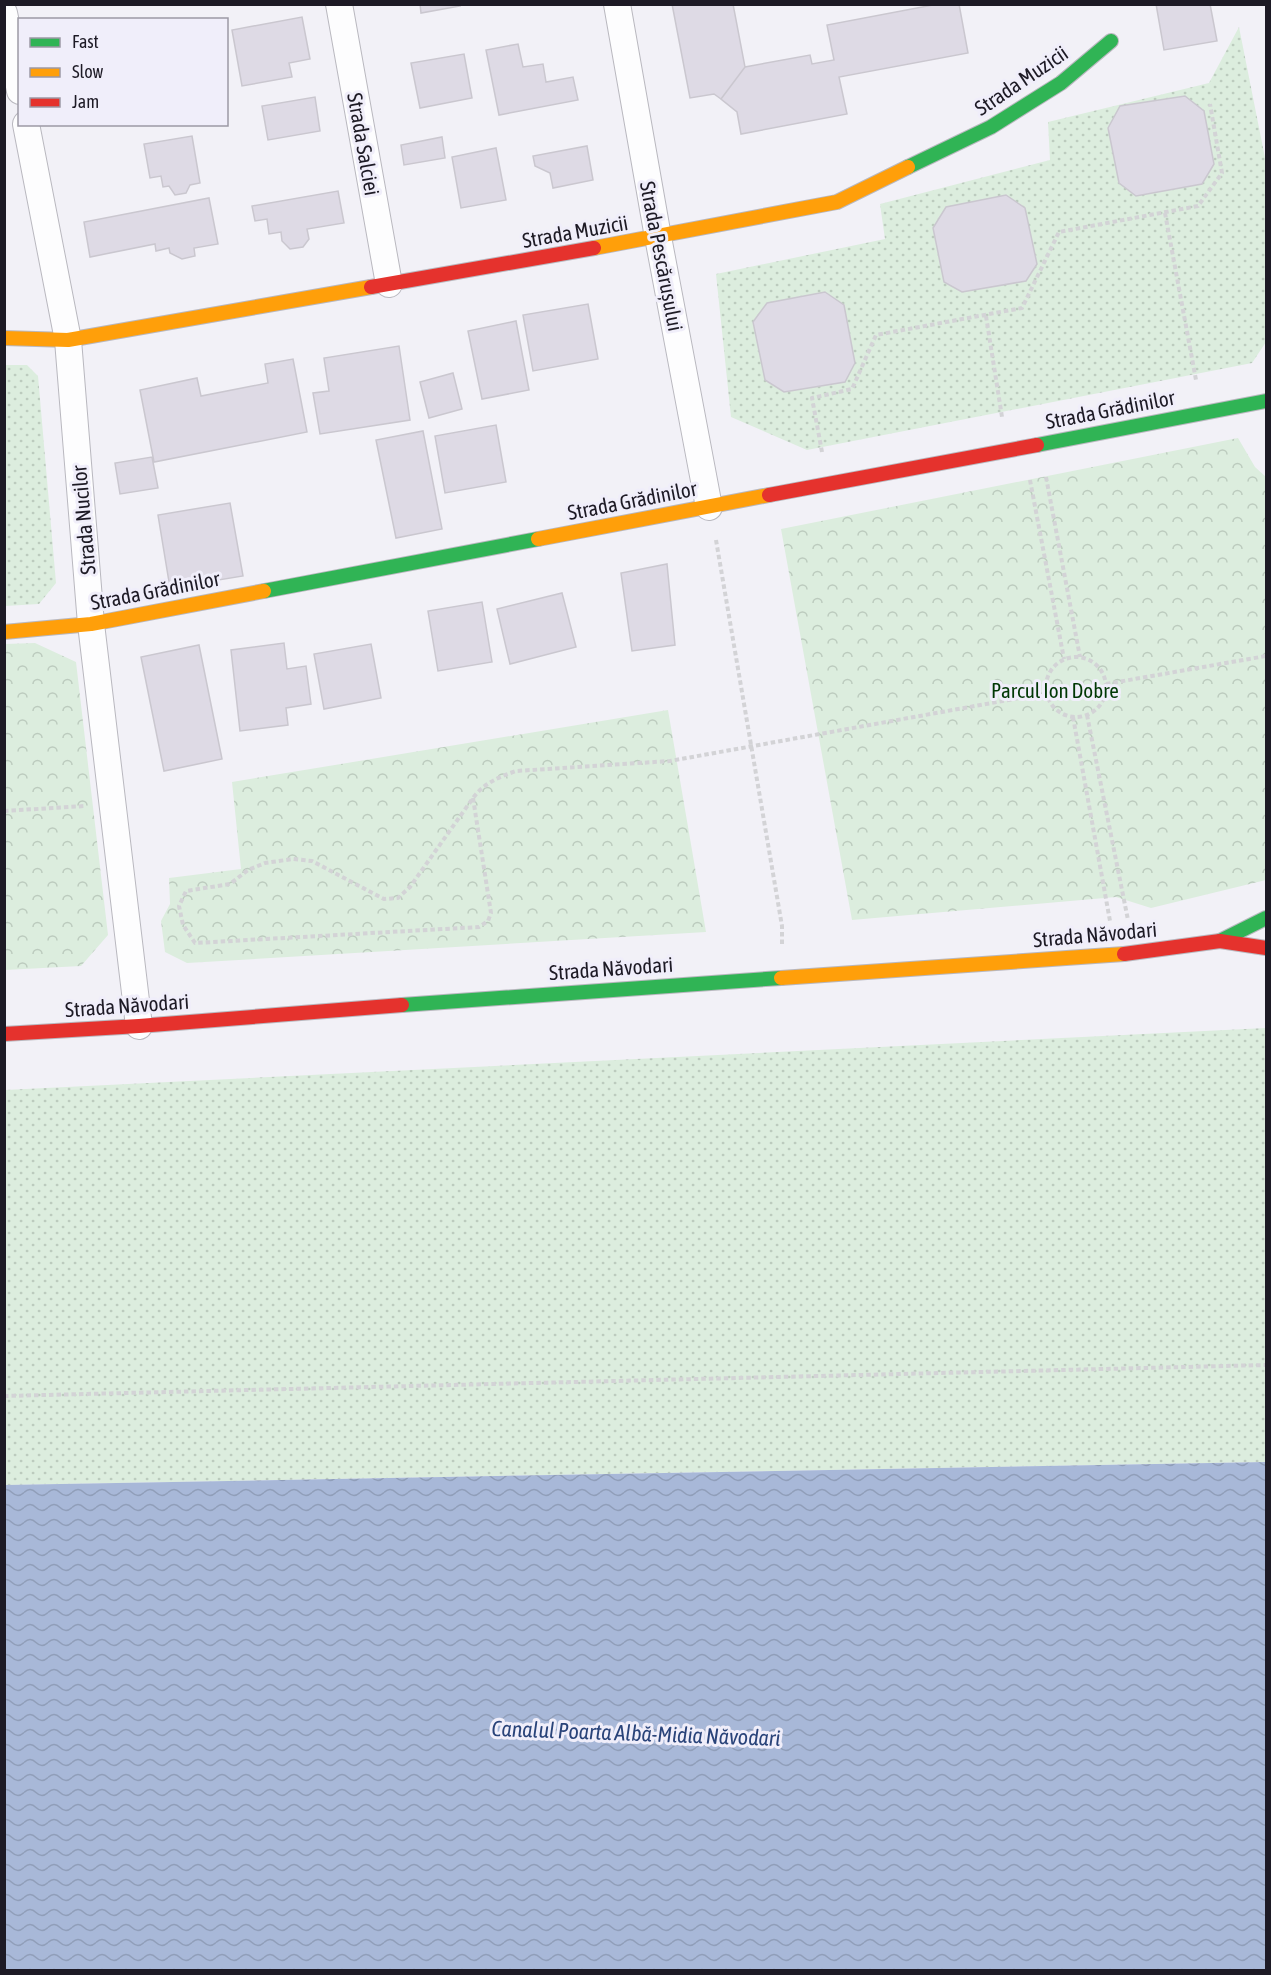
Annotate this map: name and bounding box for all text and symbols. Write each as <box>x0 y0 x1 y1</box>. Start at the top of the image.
legend <box>18 18 228 126</box>
text: Fast <box>72 31 99 52</box>
street label: Strada Muzicii <box>970 40 1072 120</box>
text: Slow <box>72 61 103 82</box>
text: Jam <box>72 91 99 112</box>
street label: Strada Salciei <box>343 91 385 197</box>
street label: Strada Pescărușului <box>636 179 688 333</box>
street label: Strada Muzicii <box>520 210 630 252</box>
street label: Strada Grădinilor <box>1043 385 1177 433</box>
street label: Strada Nucilor <box>66 464 100 576</box>
street label: Strada Grădinilor <box>565 476 699 524</box>
street label: Strada Grădinilor <box>88 566 222 614</box>
park label: Parcul Ion Dobre <box>991 678 1119 702</box>
street label: Strada Năvodari <box>1032 917 1158 951</box>
street label: Strada Năvodari <box>548 952 674 984</box>
street label: Strada Năvodari <box>64 989 190 1021</box>
water label: Canalul Poarta Albă-Midia Năvodari <box>491 1715 781 1751</box>

